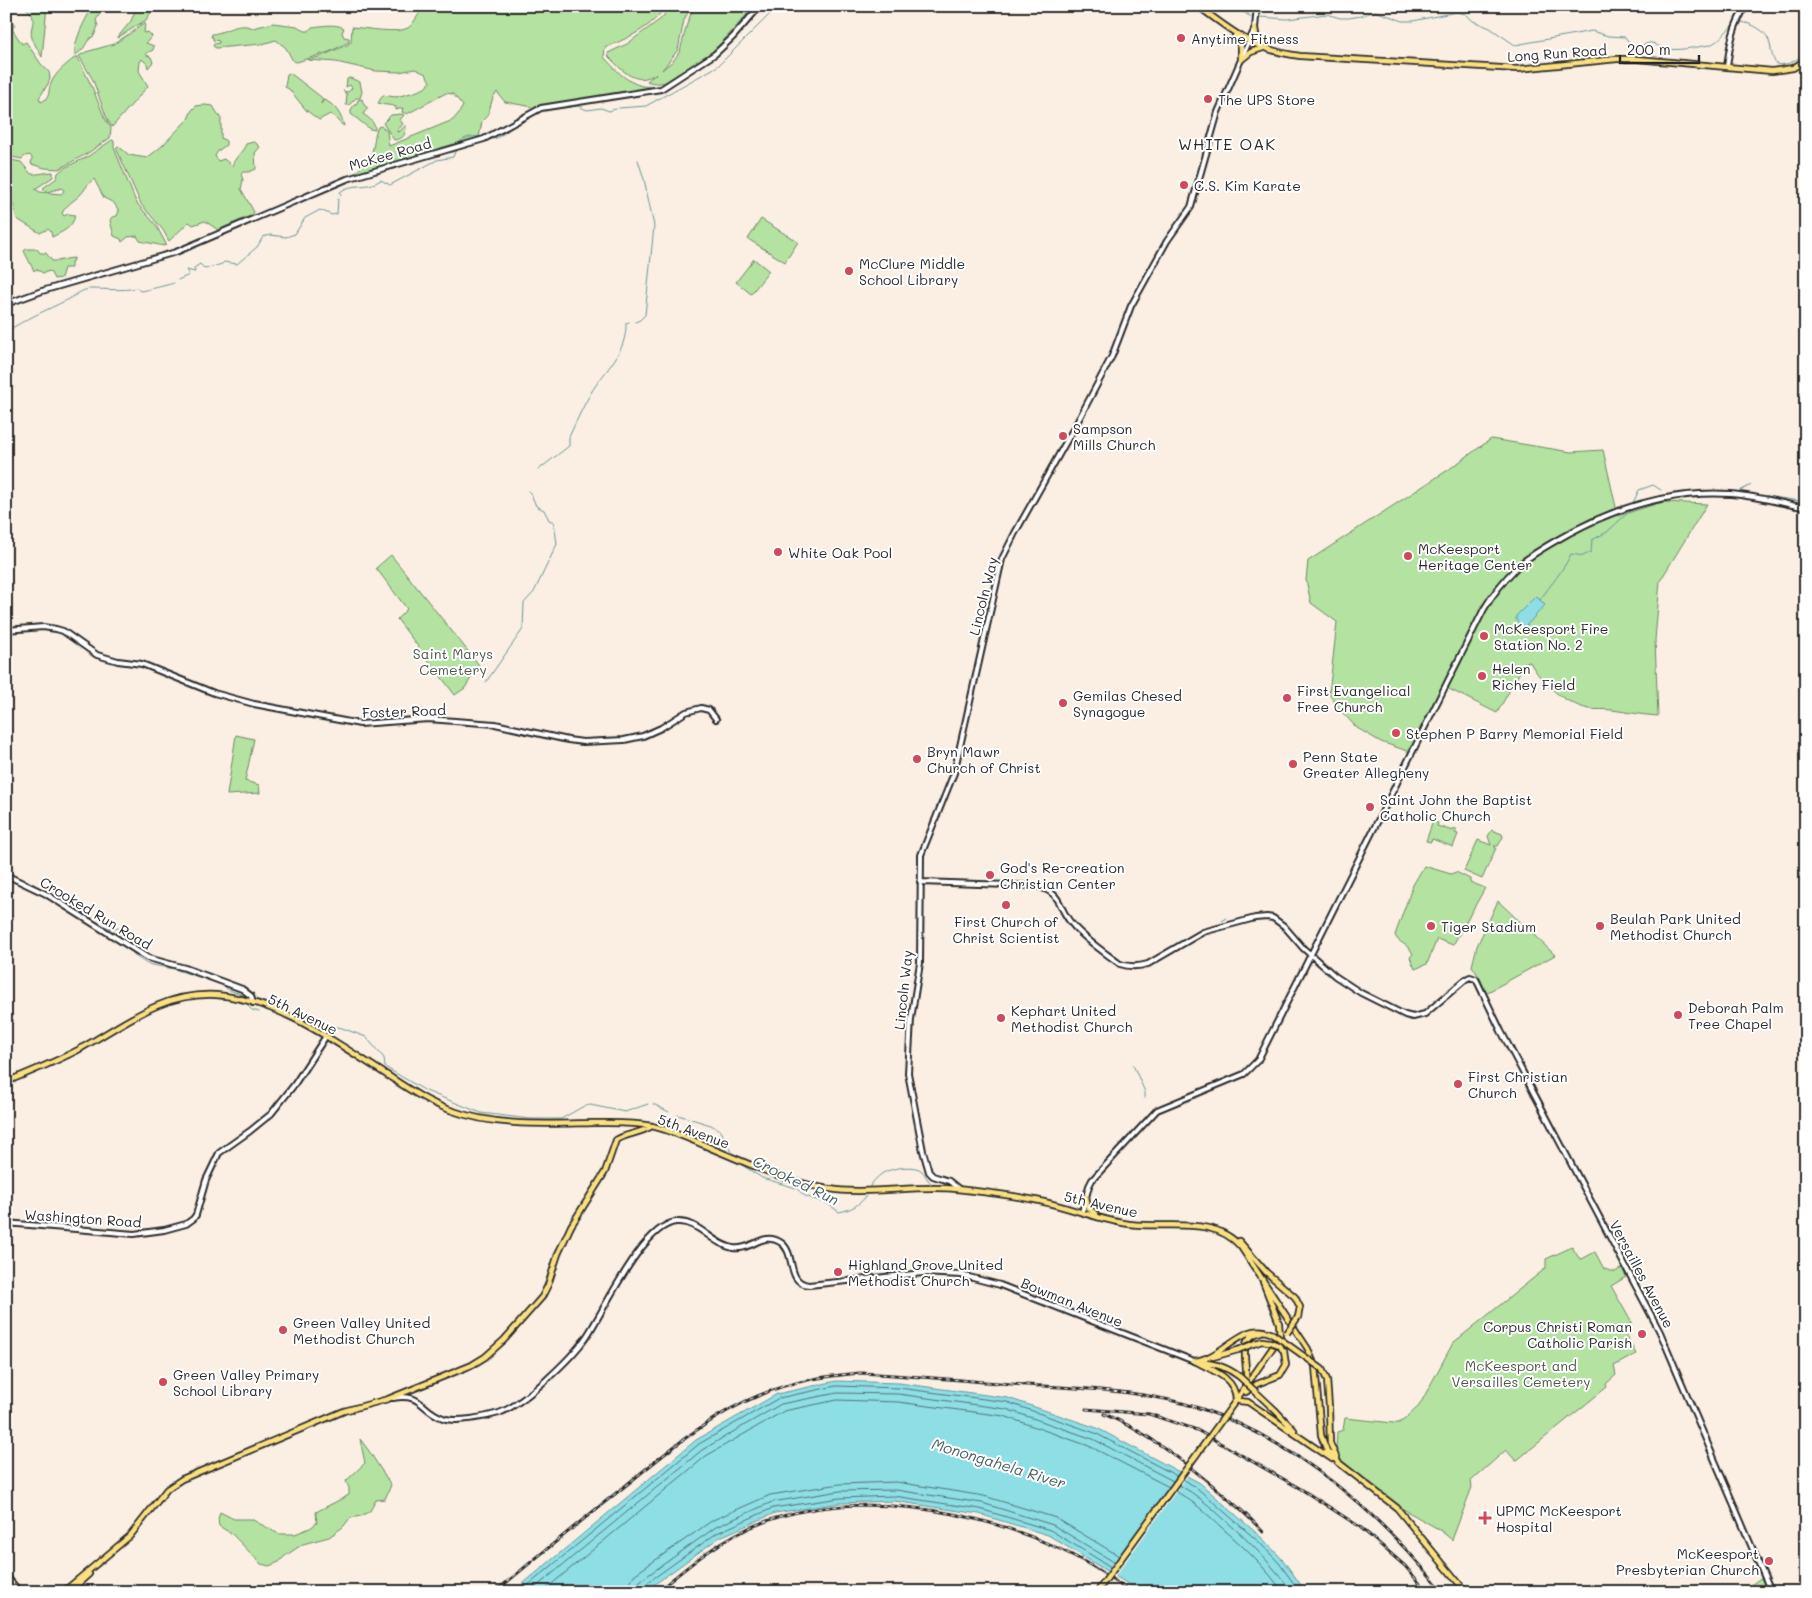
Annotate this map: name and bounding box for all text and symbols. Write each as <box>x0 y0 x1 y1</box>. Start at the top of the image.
place label: Anytime Fitness <box>1191 29 1299 48</box>
marker: Anytime Fitness <box>1175 32 1187 44</box>
scale bar <box>1620 32 1698 64</box>
text: 200 m <box>1627 39 1671 59</box>
street label: Long Run Road <box>1507 40 1608 66</box>
place label: The UPS Store <box>1218 90 1315 109</box>
marker: The UPS Store <box>1202 93 1214 105</box>
street label: McKee Road <box>347 133 433 175</box>
district label: WHITE OAK <box>1178 133 1276 154</box>
place label: C.S. Kim Karate <box>1194 176 1301 195</box>
marker: C.S. Kim Karate <box>1178 179 1190 191</box>
place label: McClure Middle School Library <box>859 254 965 289</box>
marker: McClure Middle School Library <box>843 265 855 277</box>
place label: Sampson Mills Church <box>1073 419 1156 454</box>
marker: Sampson Mills Church <box>1057 430 1069 442</box>
place label: McKeesport Heritage Center <box>1418 539 1532 574</box>
place label: White Oak Pool <box>788 543 892 562</box>
marker: White Oak Pool <box>772 546 784 558</box>
marker: McKeesport Heritage Center <box>1402 550 1414 562</box>
street label: Lincoln Way <box>964 555 1002 637</box>
place label: McKeesport Fire Station No. 2 <box>1494 619 1608 654</box>
marker: McKeesport Fire Station No. 2 <box>1478 630 1490 642</box>
park label: Saint Marys Cemetery <box>413 644 493 679</box>
place label: Helen Richey Field <box>1492 659 1575 694</box>
marker: Helen Richey Field <box>1476 670 1488 682</box>
place label: First Evangelical Free Church <box>1297 681 1411 716</box>
place label: Gemilas Chesed Synagogue <box>1073 686 1182 721</box>
marker: First Evangelical Free Church <box>1281 692 1293 704</box>
marker: Gemilas Chesed Synagogue <box>1057 697 1069 709</box>
street label: Foster Road <box>362 700 446 722</box>
place label: Stephen P Barry Memorial Field <box>1406 724 1623 743</box>
marker: Stephen P Barry Memorial Field <box>1390 727 1402 739</box>
place label: Bryn Mawr Church of Christ <box>927 742 1041 777</box>
place label: Penn State Greater Allegheny <box>1303 747 1429 782</box>
marker: Bryn Mawr Church of Christ <box>911 753 923 765</box>
marker: Penn State Greater Allegheny <box>1287 758 1299 770</box>
place label: Saint John the Baptist Catholic Church <box>1380 790 1532 825</box>
marker: Saint John the Baptist Catholic Church <box>1364 801 1376 813</box>
place label: God's Re-creation Christian Center <box>1000 858 1125 893</box>
marker: God's Re-creation Christian Center <box>984 869 996 881</box>
street label: Crooked Run Road <box>37 872 155 954</box>
marker: First Church of Christ Scientist <box>1000 899 1012 911</box>
place label: Beulah Park United Methodist Church <box>1610 909 1741 944</box>
place label: First Church of Christ Scientist <box>953 912 1059 947</box>
place label: Tiger Stadium <box>1441 917 1536 936</box>
marker: Tiger Stadium <box>1425 920 1437 932</box>
marker: Beulah Park United Methodist Church <box>1594 920 1606 932</box>
street label: Lincoln Way <box>889 949 917 1031</box>
street label: 5th Avenue <box>265 989 341 1039</box>
place label: Deborah Palm Tree Chapel <box>1688 998 1784 1033</box>
place label: Kephart United Methodist Church <box>1011 1001 1133 1036</box>
marker: Deborah Palm Tree Chapel <box>1672 1009 1684 1021</box>
marker: Kephart United Methodist Church <box>995 1012 1007 1024</box>
place label: First Christian Church <box>1468 1067 1568 1102</box>
marker: First Christian Church <box>1452 1078 1464 1090</box>
street label: 5th Avenue <box>655 1109 733 1153</box>
water label: Crooked Run <box>749 1150 843 1210</box>
street label: 5th Avenue <box>1062 1186 1140 1222</box>
street label: Washington Road <box>24 1204 142 1232</box>
street label: Versailles Avenue <box>1605 1217 1679 1331</box>
place label: Highland Grove United Methodist Church <box>848 1255 1003 1290</box>
marker: Highland Grove United Methodist Church <box>832 1266 844 1278</box>
street label: Bowman Avenue <box>1018 1273 1126 1331</box>
place label: Green Valley United Methodist Church <box>293 1313 430 1348</box>
place label: Corpus Christi Roman Catholic Parish <box>1483 1317 1632 1352</box>
marker: Green Valley United Methodist Church <box>277 1324 289 1336</box>
marker: Corpus Christi Roman Catholic Parish <box>1636 1328 1648 1340</box>
park label: McKeesport and Versailles Cemetery <box>1451 1356 1591 1391</box>
place label: Green Valley Primary School Library <box>173 1365 319 1400</box>
marker: Green Valley Primary School Library <box>157 1376 169 1388</box>
water label: Monongahela River <box>930 1433 1069 1493</box>
place label: UPMC McKeesport Hospital <box>1496 1501 1622 1536</box>
marker: UPMC McKeesport Hospital <box>1478 1511 1492 1525</box>
place label: McKeesport Presbyterian Church <box>1616 1544 1759 1579</box>
marker: McKeesport Presbyterian Church <box>1763 1555 1775 1567</box>

